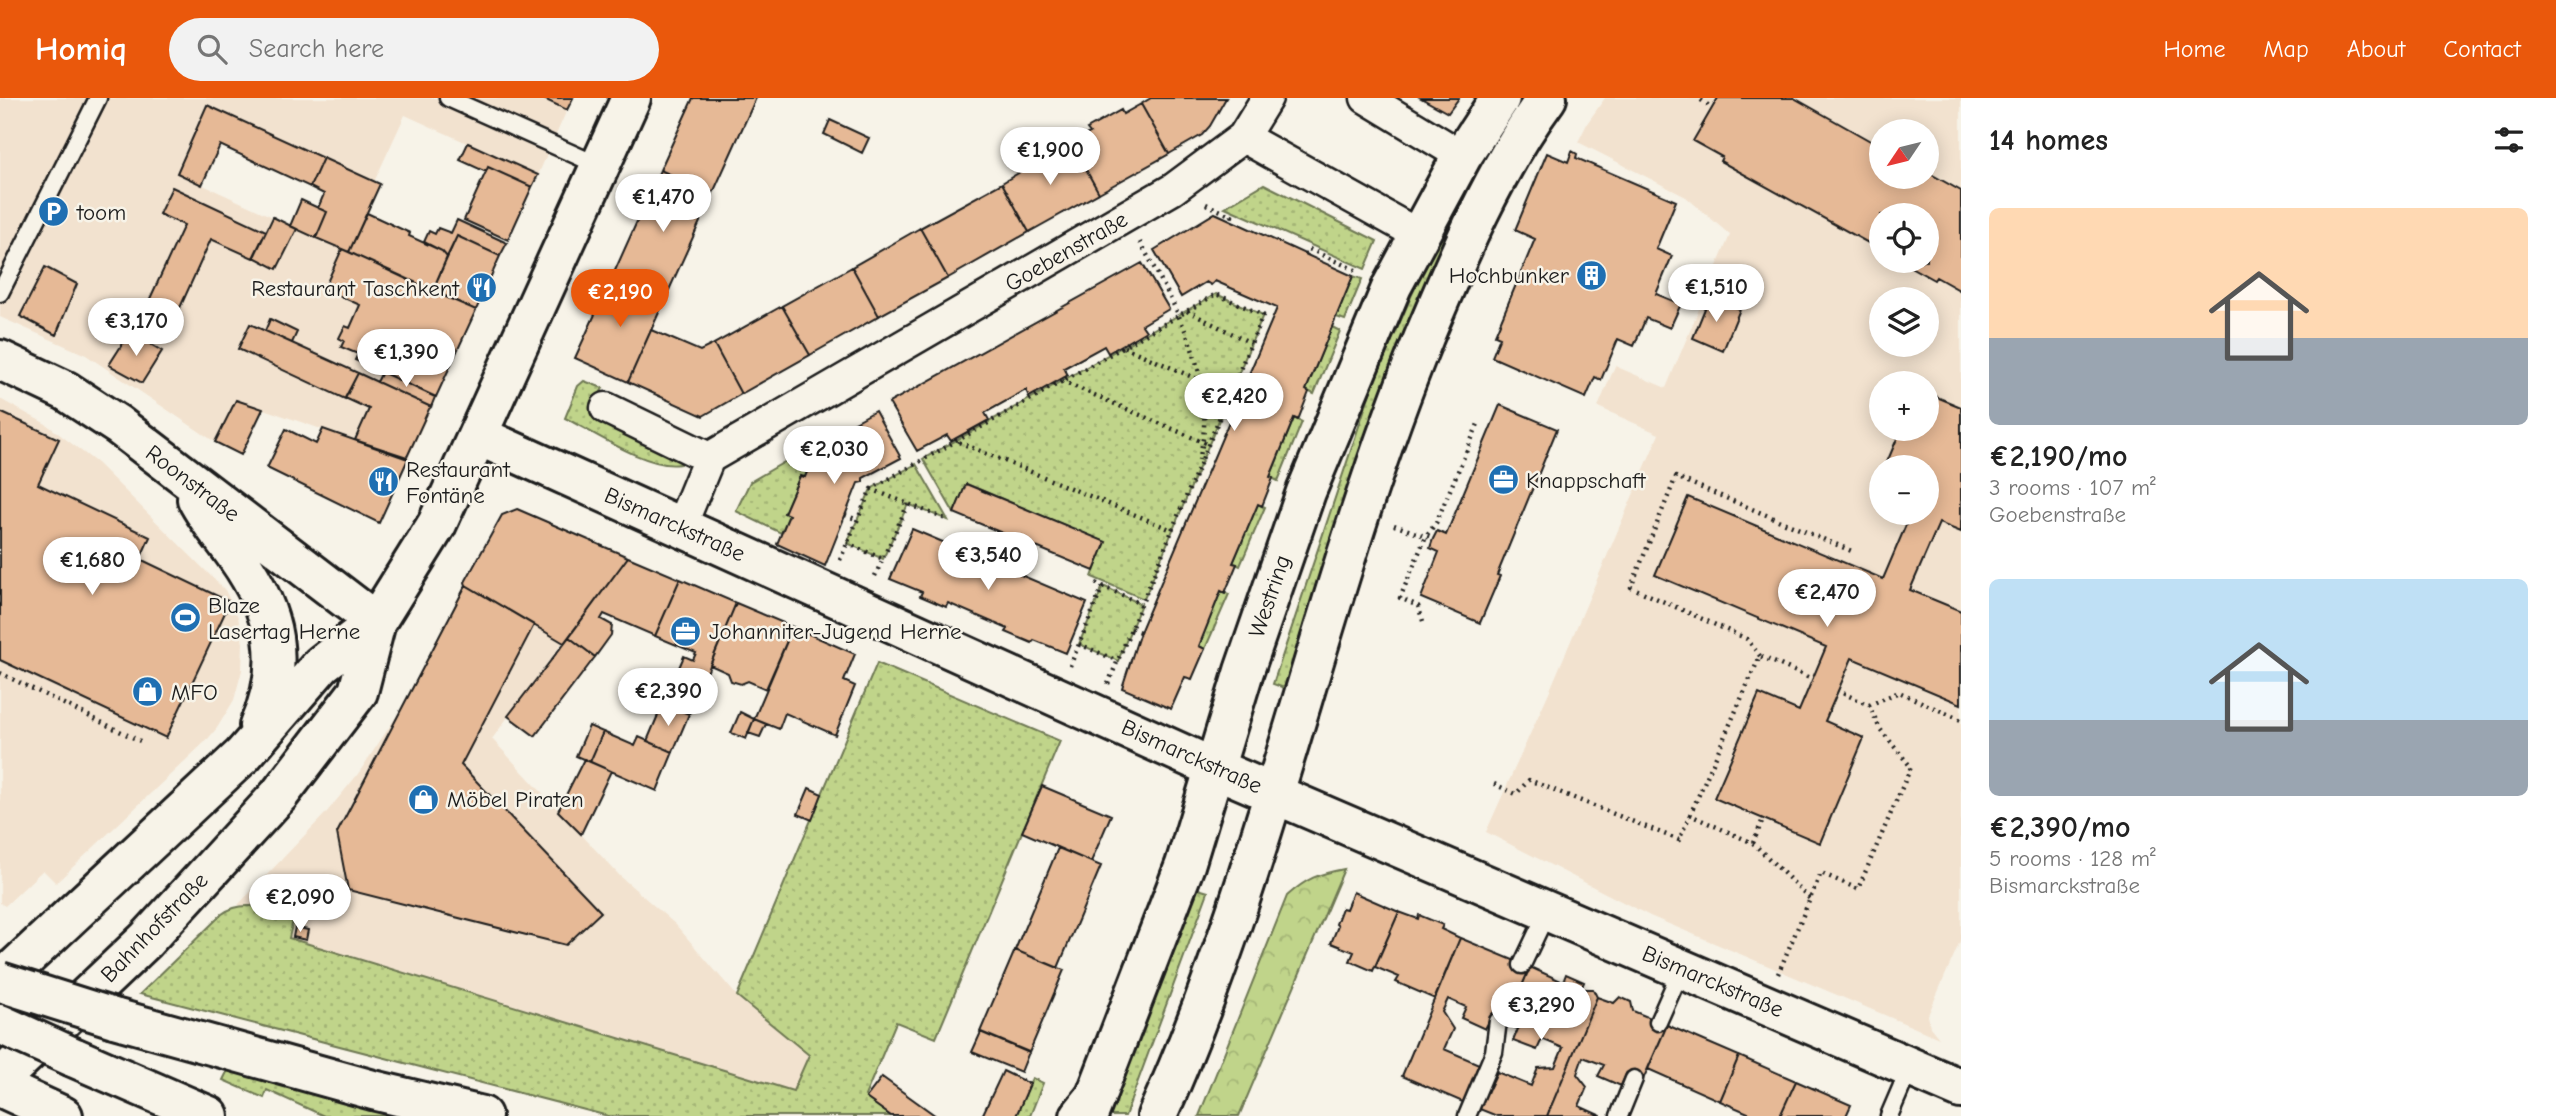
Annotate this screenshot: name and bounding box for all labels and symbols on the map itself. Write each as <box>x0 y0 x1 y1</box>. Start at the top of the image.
north arrow <box>1869 119 1939 189</box>
pin: €1,900 <box>993 127 1107 187</box>
pin: €1,470 <box>606 174 720 234</box>
parking icon: toom <box>37 195 71 229</box>
place label: toom <box>76 199 126 226</box>
street label: Goebenstraße <box>1000 205 1132 297</box>
building icon: Hochbunker <box>1575 258 1609 292</box>
place label: Hochbunker <box>1449 262 1570 289</box>
pin: €1,510 <box>1659 264 1773 324</box>
pin: €2,190 <box>563 270 677 329</box>
restaurant icon: Restaurant Taschkent <box>465 271 499 305</box>
place label: Restaurant Taschkent <box>251 275 460 302</box>
pin: €3,170 <box>79 299 193 358</box>
pin: €1,390 <box>349 330 463 389</box>
pin: €2,420 <box>1177 374 1291 433</box>
pin: €2,030 <box>777 426 891 486</box>
street label: Roonstraße <box>140 439 245 528</box>
place label: Restaurant Fontäne <box>406 456 511 509</box>
office icon: Knappschaft <box>1486 463 1520 497</box>
restaurant icon: Restaurant Fontäne <box>366 465 400 499</box>
place label: Knappschaft <box>1526 467 1647 494</box>
street label: Bismarckstraße <box>600 481 749 567</box>
pin: €3,540 <box>931 532 1045 592</box>
pin: €1,680 <box>35 538 149 597</box>
street label: Westring <box>1243 551 1296 641</box>
pin: €2,470 <box>1770 570 1884 629</box>
place label: Blaze Lasertag Herne <box>208 592 360 645</box>
sports icon: Blaze Lasertag Herne <box>168 601 202 635</box>
office icon: Johanniter-Jugend Herne <box>669 614 703 648</box>
place label: Johanniter-Jugend Herne <box>709 618 962 645</box>
pin: €2,390 <box>611 668 725 728</box>
shop icon: MFO <box>131 675 165 709</box>
place label: MFO <box>171 679 218 706</box>
street label: Bismarckstraße <box>1117 713 1266 799</box>
shop icon: Möbel Piraten <box>407 782 441 816</box>
place label: Möbel Piraten <box>447 786 584 813</box>
street label: Bahnhofstraße <box>95 867 214 988</box>
pin: €2,090 <box>243 874 357 934</box>
street label: Bismarckstraße <box>1638 940 1788 1023</box>
pin: €3,290 <box>1484 982 1598 1042</box>

